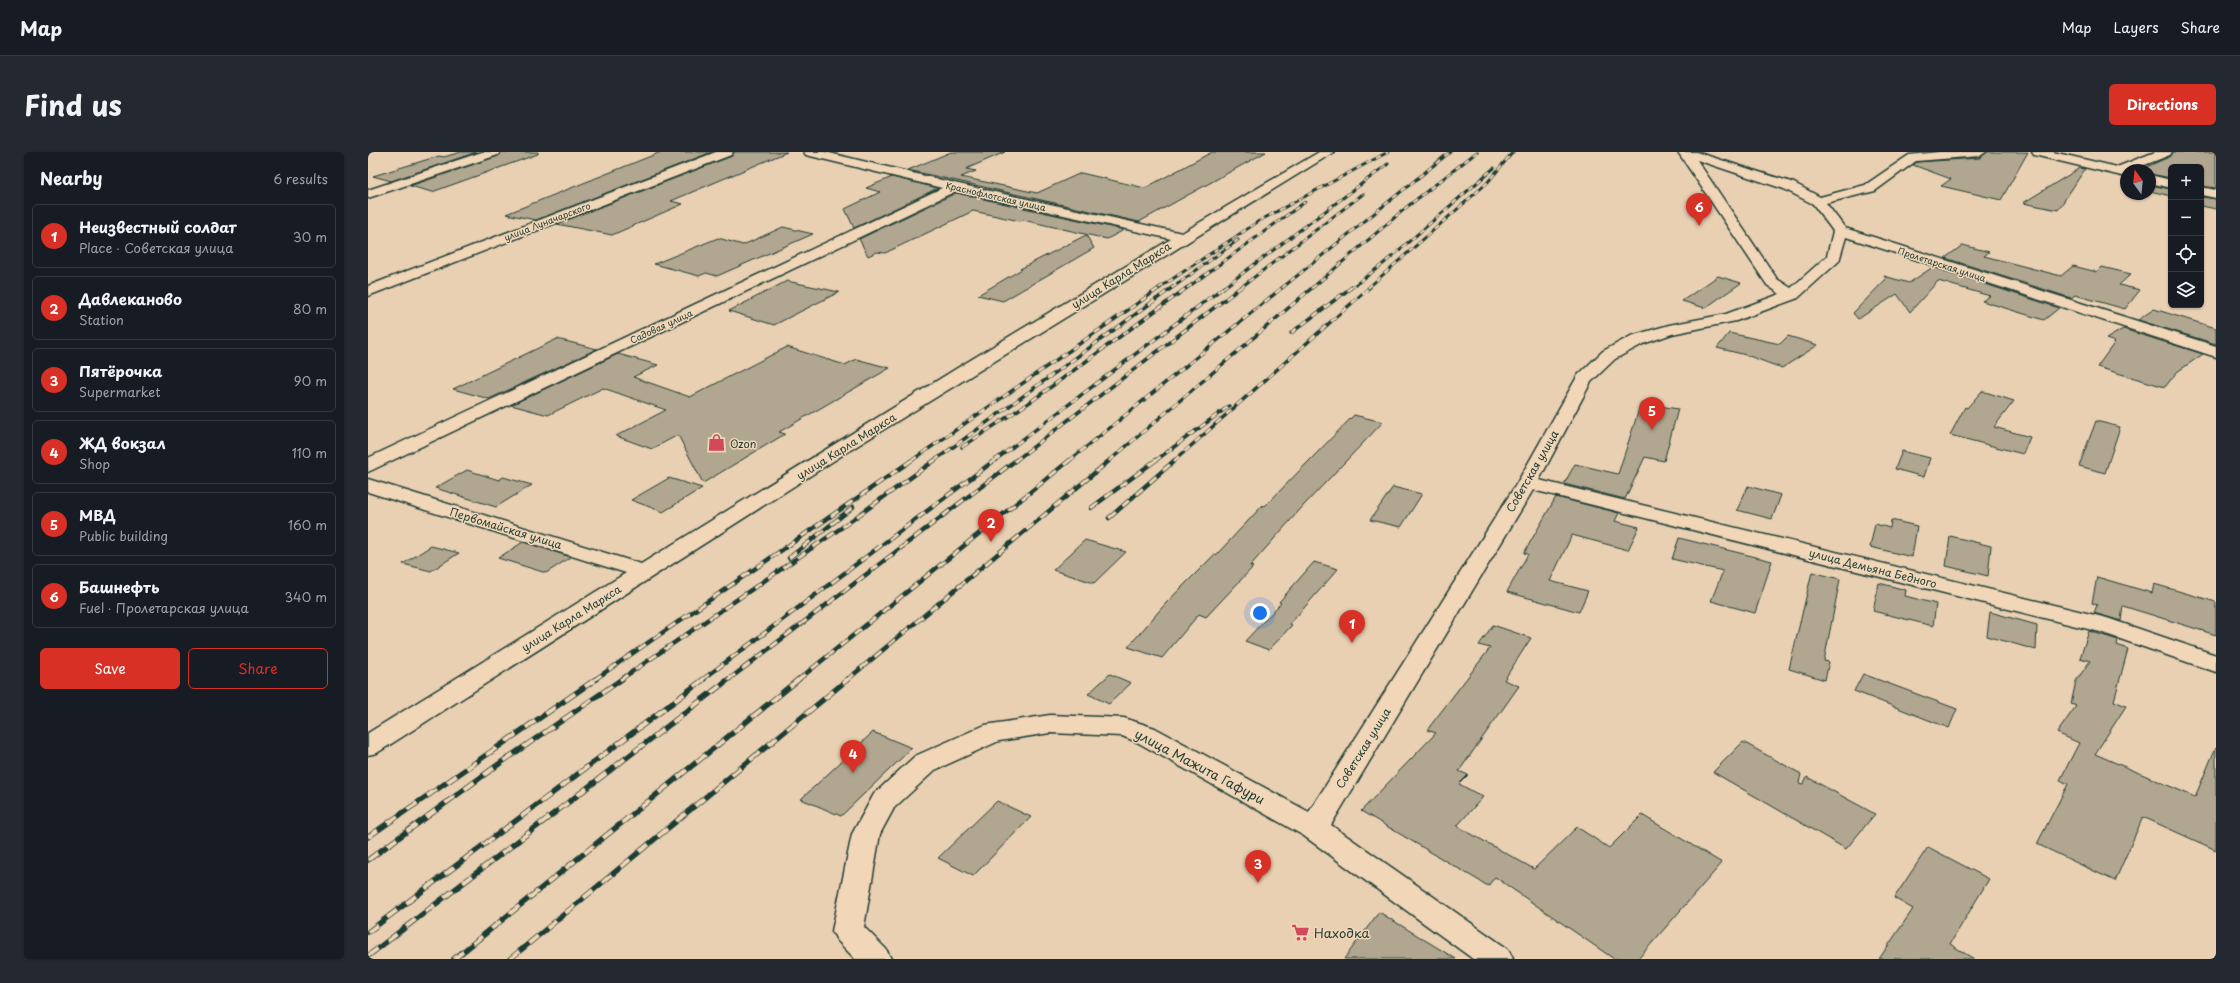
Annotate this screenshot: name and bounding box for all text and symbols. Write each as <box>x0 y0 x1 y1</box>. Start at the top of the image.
text: Map <box>20 14 62 42</box>
text: Map <box>2062 17 2092 38</box>
text: Layers <box>2114 17 2159 38</box>
text: Share <box>2181 17 2220 38</box>
text: Find us <box>24 83 122 126</box>
button: Directions <box>2109 84 2216 125</box>
north arrow <box>2120 164 2156 200</box>
map controls <box>2168 164 2204 308</box>
button: + <box>2168 164 2204 200</box>
text: Nearby <box>40 165 102 191</box>
text: 6 results <box>273 169 328 188</box>
street label: Краснофлотская улица <box>945 178 1048 214</box>
pin: 6 <box>1686 193 1712 226</box>
street label: улица Луначарского <box>502 198 592 244</box>
button: − <box>2168 200 2204 236</box>
text: Неизвестный солдат <box>79 215 237 238</box>
text: 1 <box>51 227 57 246</box>
text: 30 m <box>293 227 327 246</box>
button: locate <box>2168 236 2204 272</box>
street label: улица Карла Маркса <box>1068 237 1174 313</box>
text: Place · Советская улица <box>79 238 233 257</box>
street label: Пролетарская улица <box>1896 243 1988 285</box>
button: layers <box>2168 272 2204 308</box>
text: Давлеканово <box>79 287 182 310</box>
text: 2 <box>49 299 59 318</box>
text: 80 m <box>293 299 327 318</box>
street label: Садовая улица <box>627 305 695 347</box>
text: Station <box>79 310 124 329</box>
text: Пятёрочка <box>79 359 162 382</box>
text: 3 <box>50 371 58 390</box>
text: 90 m <box>294 371 327 390</box>
text: Supermarket <box>79 382 161 401</box>
pin: 5 <box>1639 397 1665 430</box>
street label: улица Карла Маркса <box>793 408 899 484</box>
street label: Советская улица <box>1502 427 1562 515</box>
text: ЖД вокзал <box>79 431 166 454</box>
shop icon: Ozon <box>707 433 727 453</box>
place label: Ozon <box>730 435 756 452</box>
text: 4 <box>50 443 58 462</box>
text: 110 m <box>292 443 327 462</box>
text: Shop <box>79 454 110 473</box>
text: МВД <box>79 503 116 526</box>
street label: Первомайская улица <box>448 503 564 553</box>
pin: 2 <box>978 509 1004 542</box>
text: 5 <box>50 515 58 534</box>
text: 160 m <box>288 515 327 534</box>
text: Public building <box>79 526 168 545</box>
street label: улица Демьяна Бедного <box>1807 544 1939 592</box>
text: Башнефть <box>79 575 159 598</box>
street label: улица Карла Маркса <box>518 580 624 656</box>
text: 6 <box>49 587 59 606</box>
text: 340 m <box>284 587 327 606</box>
text: Fuel · Пролетарская улица <box>79 598 249 617</box>
your location <box>1250 603 1270 623</box>
pin: 1 <box>1339 610 1365 643</box>
button: Save <box>40 648 180 689</box>
button: Share <box>188 648 328 689</box>
street label: Советская улица <box>1331 704 1395 792</box>
street label: улица Мажита Гафури <box>1132 724 1268 808</box>
pin: 4 <box>840 740 866 773</box>
pin: 3 <box>1245 850 1271 883</box>
supermarket icon: Находка <box>1291 922 1311 942</box>
place label: Находка <box>1314 923 1371 942</box>

